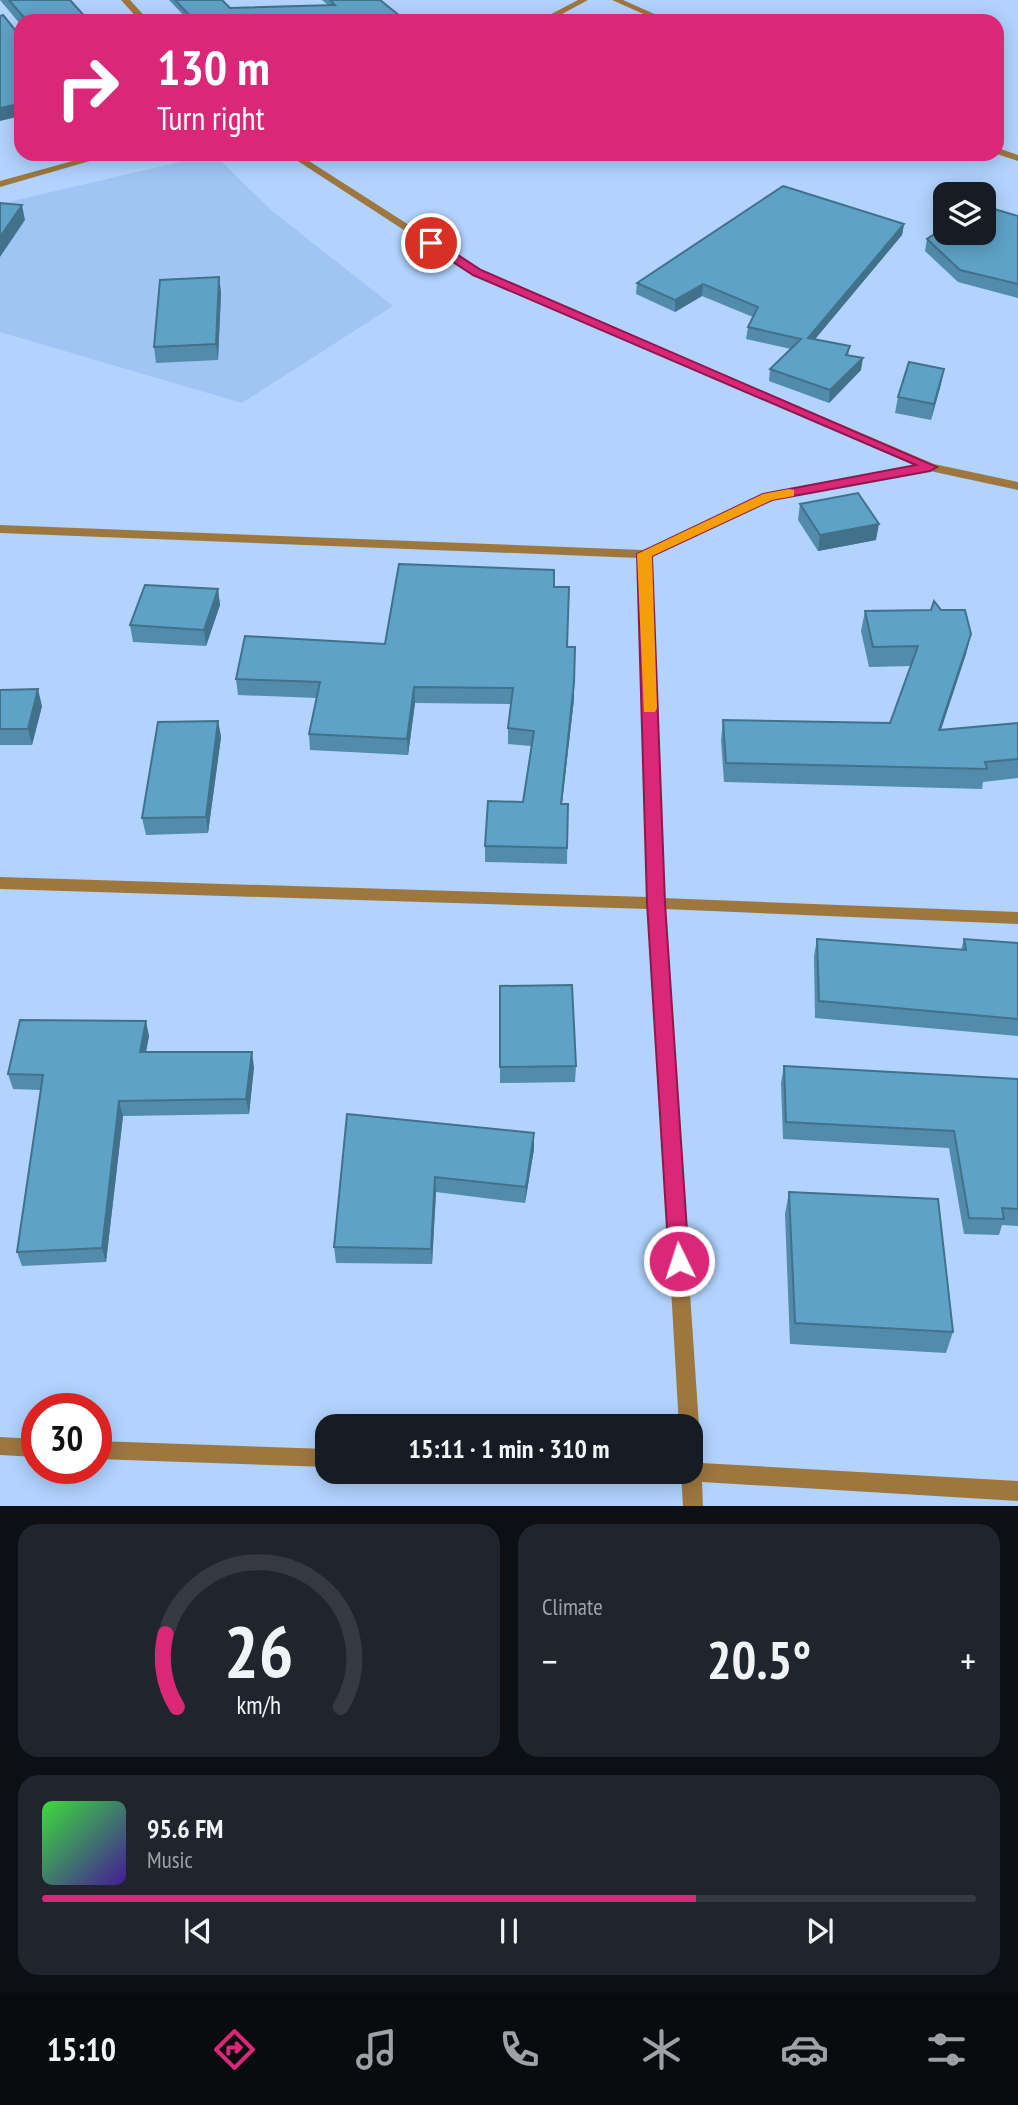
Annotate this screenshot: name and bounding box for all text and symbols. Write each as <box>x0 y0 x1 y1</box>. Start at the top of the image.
text: 130 m <box>157 35 270 99</box>
icon: right <box>42 42 133 133</box>
text: Turn right <box>157 97 265 139</box>
map controls <box>933 182 996 245</box>
button: layers <box>933 182 996 245</box>
pin <box>401 213 461 273</box>
icon: arrive <box>412 224 450 262</box>
position arrow <box>642 1224 716 1298</box>
speed limit sign: 30 <box>21 1393 112 1484</box>
text: 15:11 · 1 min · 310 m <box>409 1432 609 1465</box>
text: Climate <box>542 1592 603 1621</box>
text: 26 <box>224 1603 294 1697</box>
text: 20.5° <box>707 1626 811 1693</box>
text: − <box>542 1636 558 1685</box>
text: + <box>960 1636 976 1685</box>
text: km/h <box>237 1688 281 1720</box>
text: 95.6 FM <box>147 1812 223 1845</box>
text: Music <box>147 1845 193 1874</box>
icon: previous <box>179 1912 217 1950</box>
icon: pause <box>490 1912 528 1950</box>
icon: next <box>801 1912 839 1950</box>
icon: directions <box>210 2025 259 2074</box>
icon: music <box>352 2025 401 2074</box>
icon: phone <box>495 2025 544 2074</box>
icon: climate <box>637 2025 686 2074</box>
icon: car <box>780 2025 829 2074</box>
icon: filters <box>922 2025 971 2074</box>
text: 15:10 <box>47 2028 116 2070</box>

